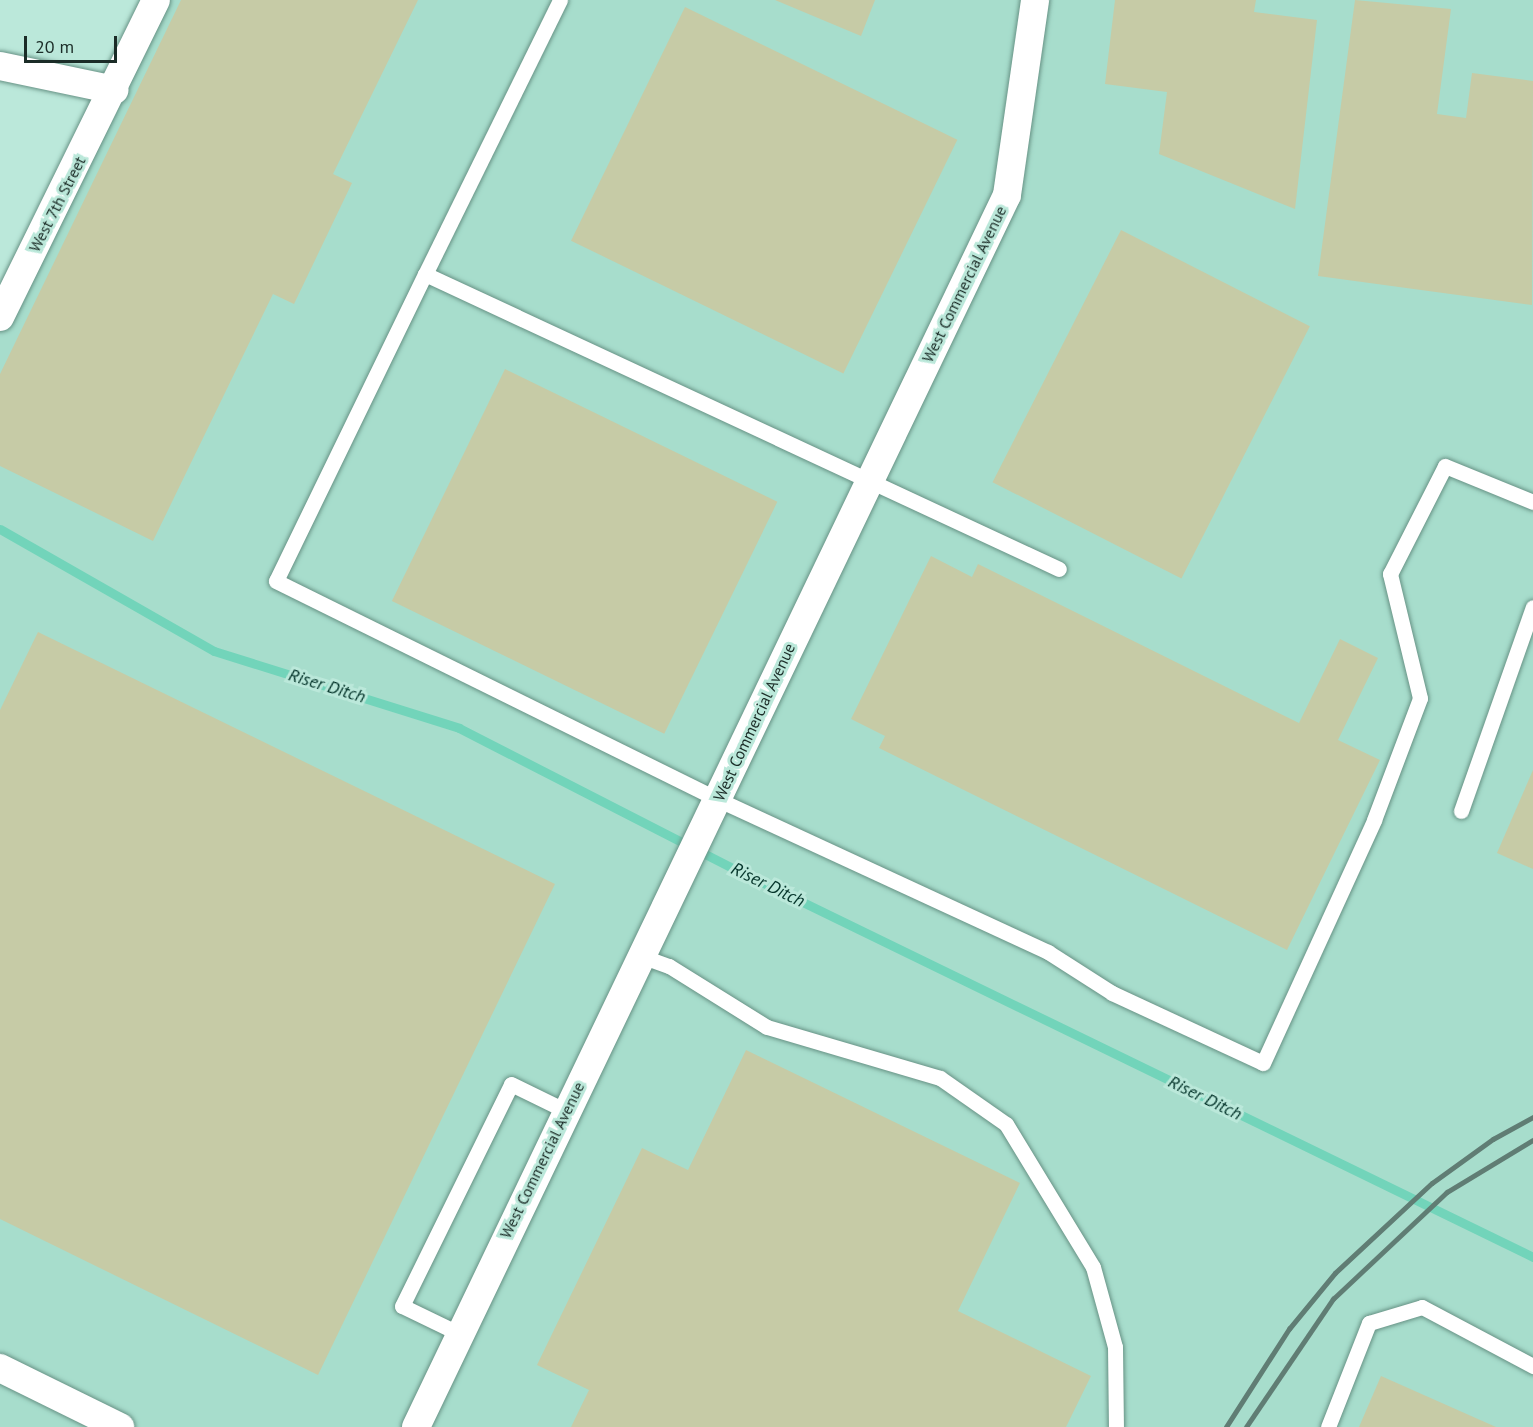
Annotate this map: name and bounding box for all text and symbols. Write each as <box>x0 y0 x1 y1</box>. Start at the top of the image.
scale bar <box>27 24 120 62</box>
text: 20 m <box>35 35 74 58</box>
street label: West 7th Street <box>25 153 89 255</box>
street label: West Commercial Avenue <box>918 202 1010 366</box>
street label: West Commercial Avenue <box>709 640 799 804</box>
water label: Riser Ditch <box>286 664 368 708</box>
water label: Riser Ditch <box>728 858 808 912</box>
water label: Riser Ditch <box>1165 1071 1245 1125</box>
street label: West Commercial Avenue <box>496 1078 588 1242</box>

